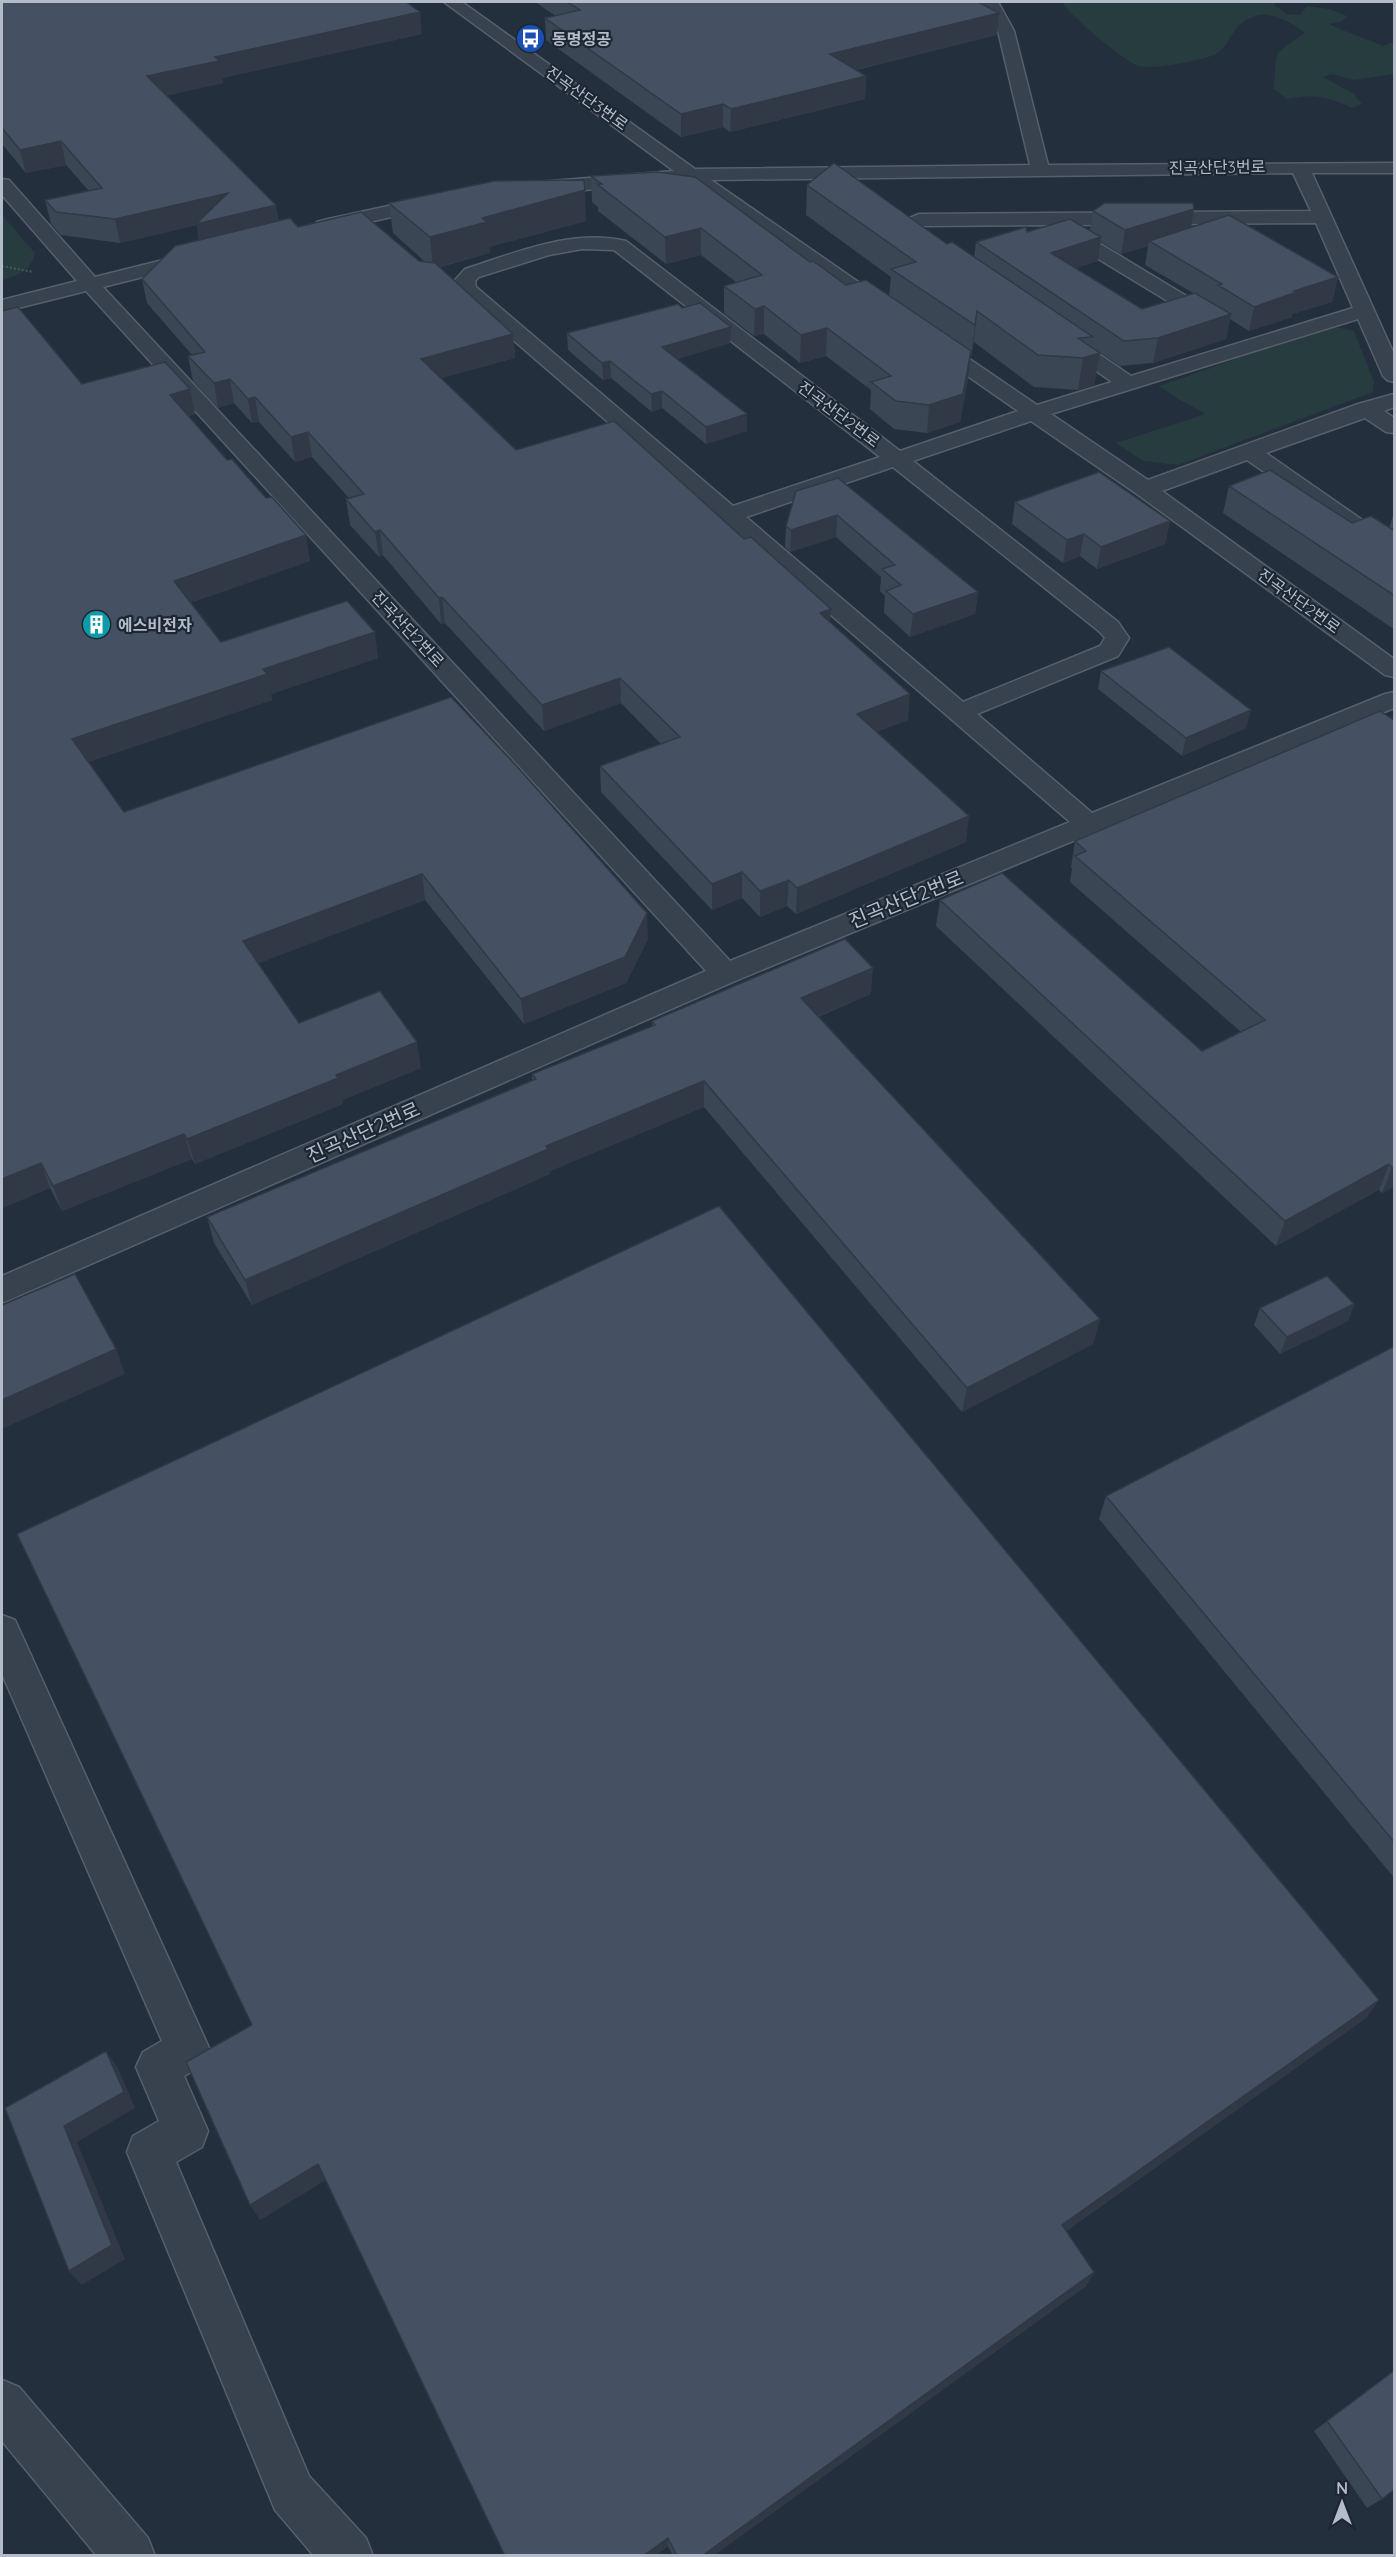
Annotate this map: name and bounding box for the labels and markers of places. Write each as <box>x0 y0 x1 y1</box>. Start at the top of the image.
bus stop icon: 동명정공 <box>515 23 547 55</box>
place label: 동명정공 <box>552 29 611 49</box>
building icon: 에스비전자 <box>81 609 113 641</box>
place label: 에스비전자 <box>118 615 192 635</box>

